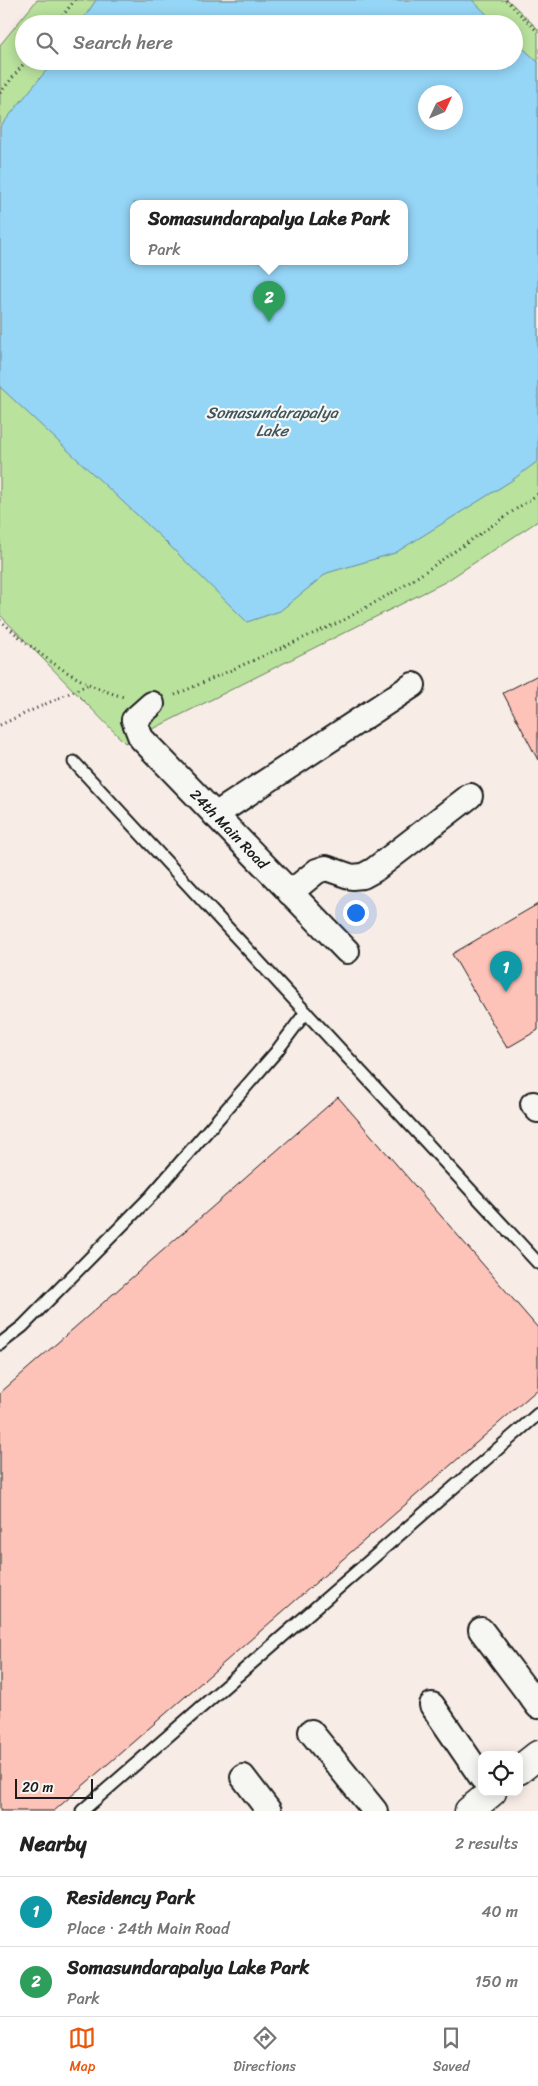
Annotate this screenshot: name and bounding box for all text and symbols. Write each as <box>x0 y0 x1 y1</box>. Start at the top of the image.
search box <box>15 15 523 70</box>
text: Search here <box>73 26 173 59</box>
icon: search <box>33 29 61 57</box>
north arrow <box>418 85 463 130</box>
popup <box>130 200 408 265</box>
text: Somasundarapalya Lake Park <box>148 202 390 235</box>
text: Park <box>148 235 181 264</box>
pin: 2 <box>253 281 285 322</box>
water label: Somasundarapalya Lake <box>206 398 340 445</box>
street label: 24th Main Road <box>183 782 275 876</box>
your location <box>343 900 369 926</box>
pin: 1 <box>490 951 522 992</box>
map controls <box>478 1751 523 1796</box>
button: locate <box>478 1751 523 1796</box>
text: 20 m <box>22 1775 53 1800</box>
scale bar <box>15 1776 92 1799</box>
text: Nearby <box>20 1825 86 1863</box>
text: 2 results <box>455 1829 518 1858</box>
text: Residency Park <box>67 1881 195 1914</box>
text: 1 <box>33 1897 39 1926</box>
text: 40 m <box>481 1897 518 1926</box>
text: Place · 24th Main Road <box>67 1914 229 1943</box>
text: Somasundarapalya Lake Park <box>67 1951 309 1984</box>
text: 2 <box>31 1967 41 1996</box>
text: 150 m <box>475 1967 518 1996</box>
text: Park <box>67 1984 100 2013</box>
tab: Map <box>68 2024 96 2079</box>
tab: Directions <box>233 2024 296 2079</box>
tab: Saved <box>433 2024 470 2079</box>

